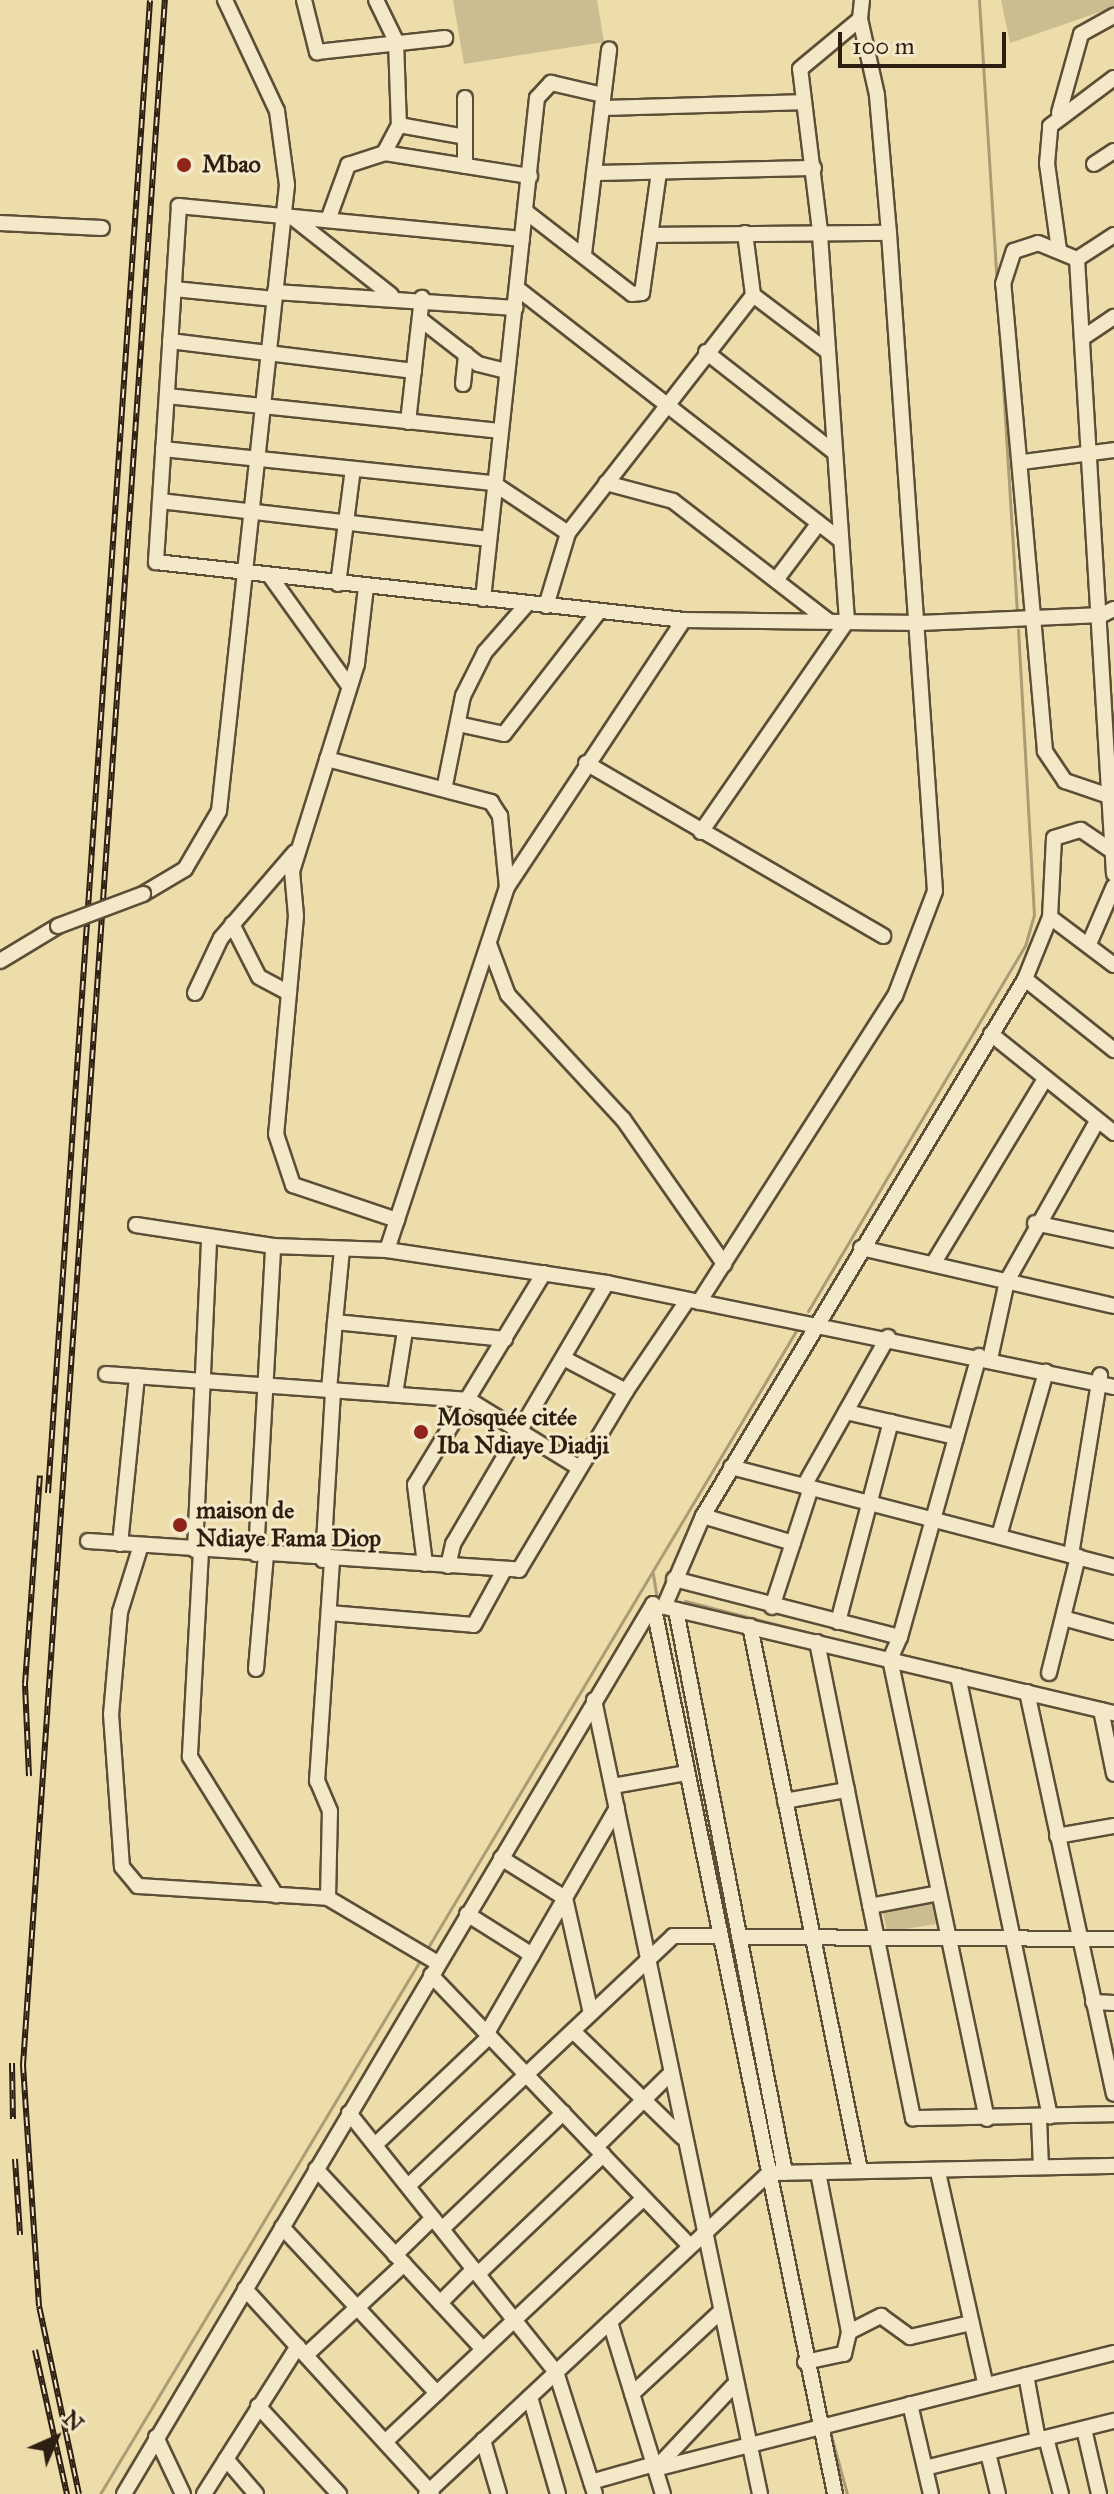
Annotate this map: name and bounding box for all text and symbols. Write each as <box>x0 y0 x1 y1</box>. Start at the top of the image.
scale bar <box>842 16 1010 66</box>
text: 100 m <box>852 31 915 61</box>
place label: Mbao <box>202 151 261 179</box>
marker: Mbao <box>173 154 195 176</box>
place label: Mosquée citée Iba Ndiaye Diadji <box>437 1404 609 1460</box>
marker: Mosquée citée Iba Ndiaye Diadji <box>412 1423 430 1441</box>
place label: maison de Ndiaye Fama Diop <box>196 1497 381 1553</box>
marker: maison de Ndiaye Fama Diop <box>171 1516 189 1534</box>
north arrow <box>16 2398 96 2478</box>
text: N <box>57 2405 89 2437</box>

